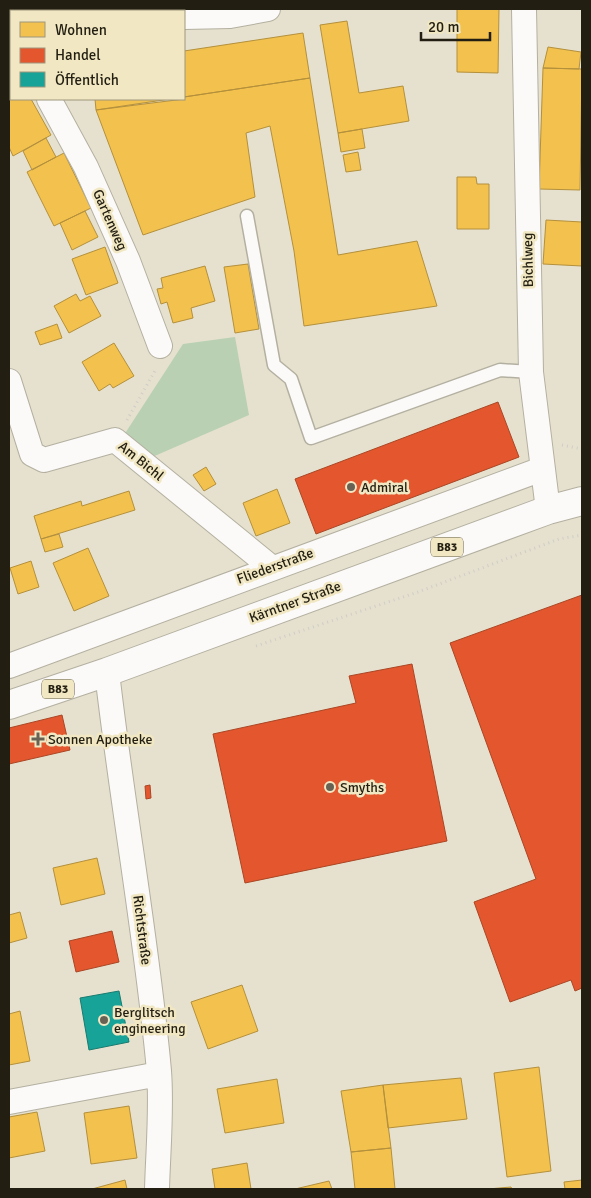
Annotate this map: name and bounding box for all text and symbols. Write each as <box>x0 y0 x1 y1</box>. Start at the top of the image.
legend <box>10 10 185 100</box>
scale bar <box>421 10 490 42</box>
text: 20 m <box>428 18 459 36</box>
text: Wohnen <box>55 21 107 39</box>
text: Handel <box>55 46 101 64</box>
text: Öffentlich <box>55 71 119 89</box>
street label: Gartenweg <box>89 187 131 253</box>
street label: Bichlweg <box>519 232 537 288</box>
street label: Am Bichl <box>115 438 167 484</box>
place label: Admiral <box>361 479 408 496</box>
marker: Admiral <box>345 481 357 493</box>
road number: B83 <box>431 538 463 556</box>
street label: Fliederstraße <box>234 544 316 588</box>
street label: Kärntner Straße <box>247 577 343 627</box>
road number: B83 <box>42 680 74 699</box>
place label: Sonnen Apotheke <box>48 731 152 748</box>
marker: Sonnen Apotheke <box>32 733 44 745</box>
place label: Smyths <box>340 779 384 796</box>
marker: Smyths <box>324 781 336 793</box>
street label: Richtstraße <box>129 894 155 966</box>
place label: Berglitsch engineering <box>114 1004 186 1037</box>
marker: Berglitsch engineering <box>98 1014 110 1026</box>

